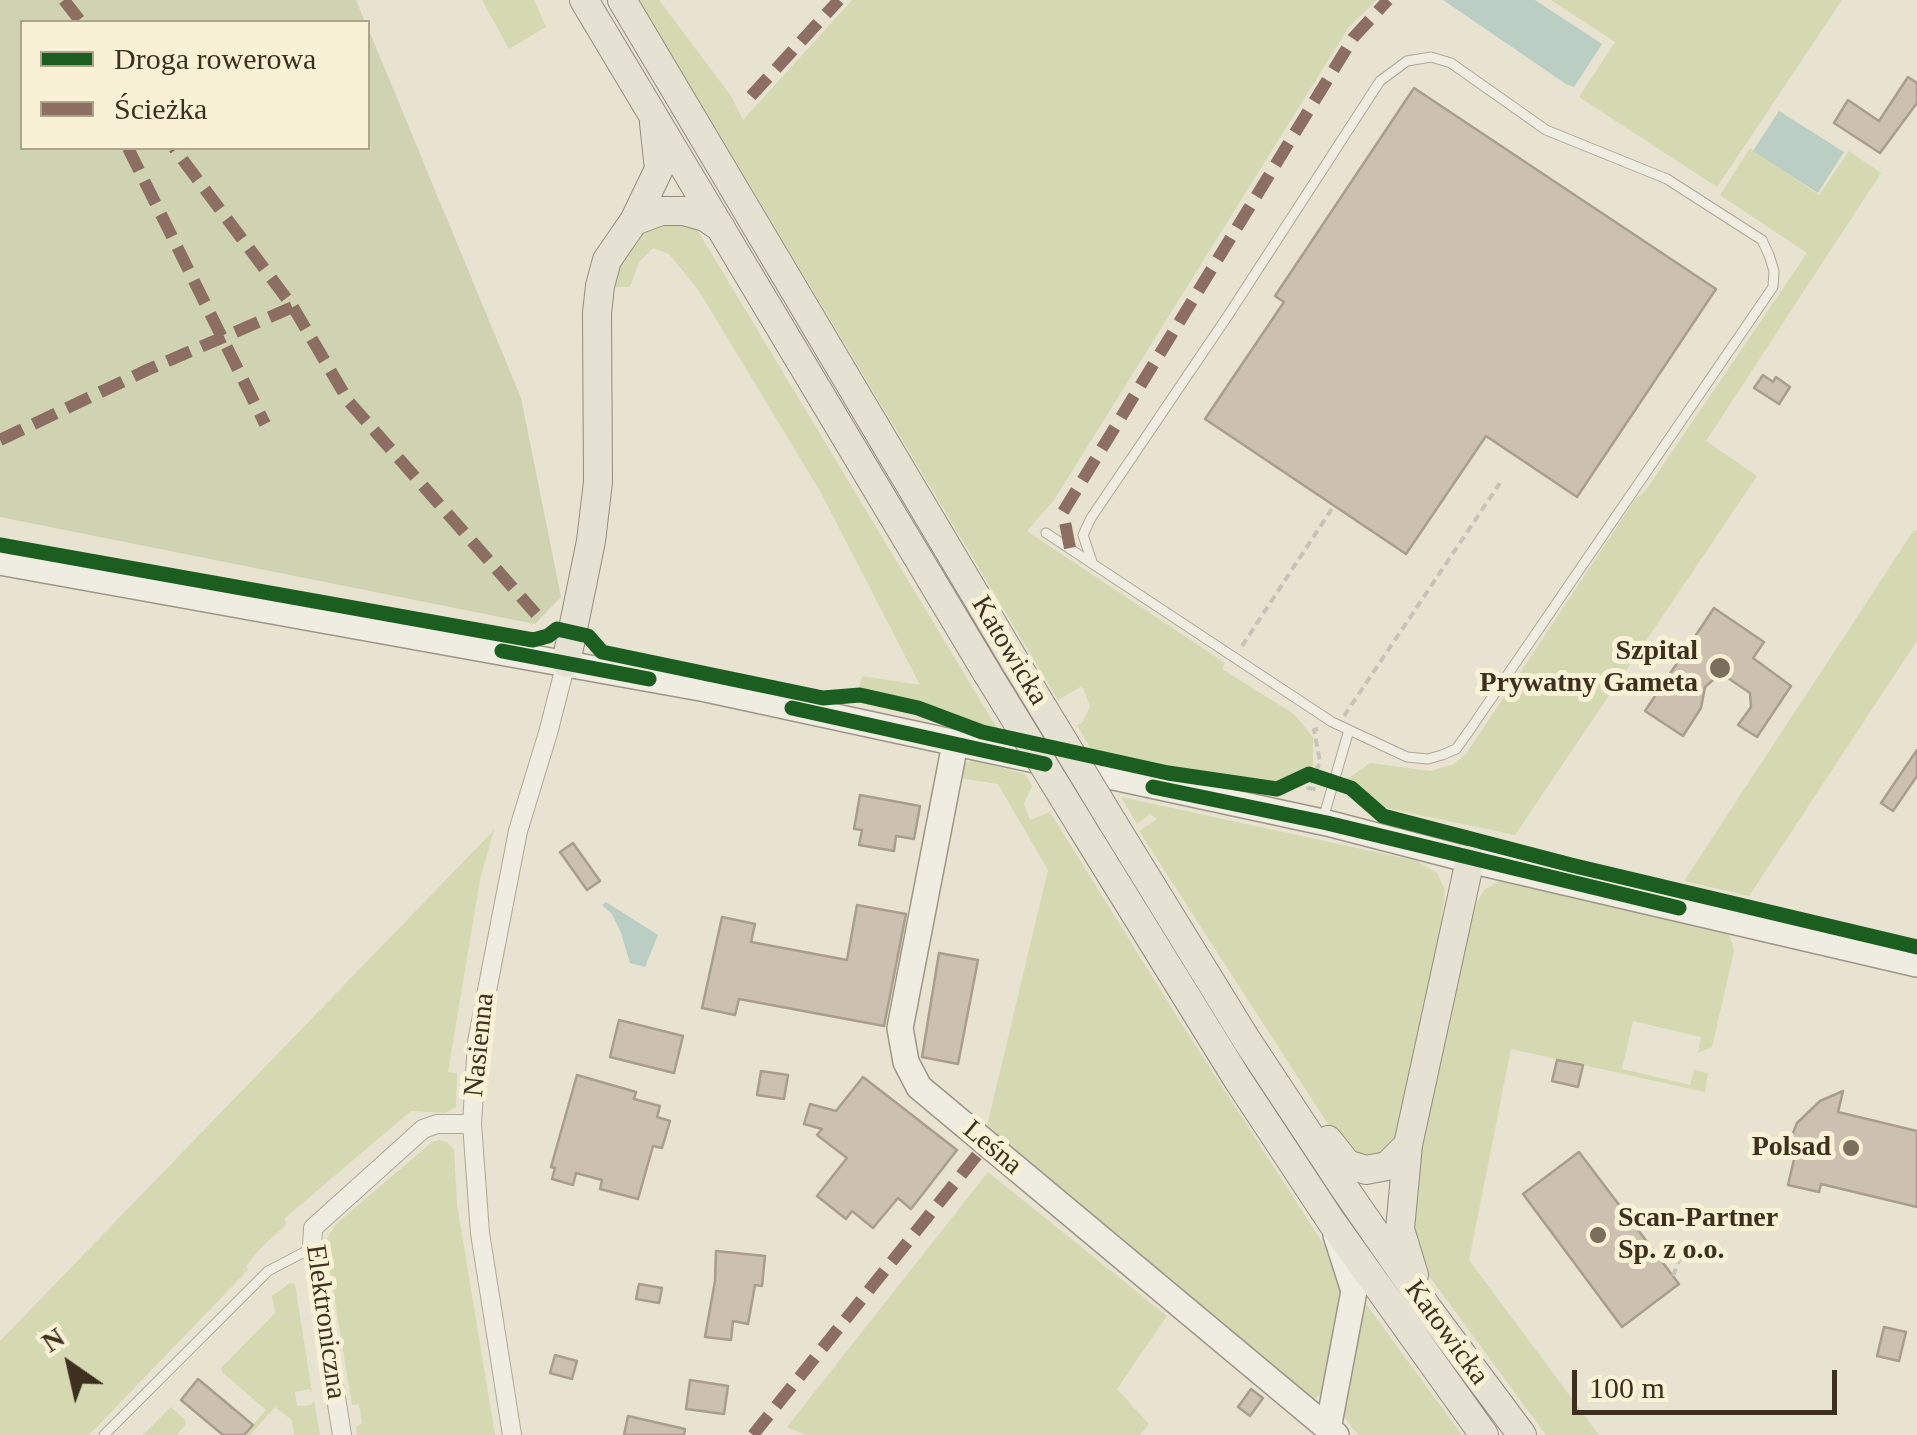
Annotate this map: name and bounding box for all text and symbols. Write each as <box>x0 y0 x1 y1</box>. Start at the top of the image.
legend <box>20 20 370 150</box>
text: Droga rowerowa <box>114 42 316 75</box>
text: Ścieżka <box>114 92 207 125</box>
street label: Katowicka <box>963 590 1055 712</box>
place label: Szpital Prywatny Gameta <box>1479 635 1698 701</box>
marker: Szpital Prywatny Gameta <box>1707 655 1733 681</box>
street label: Nasienna <box>458 991 502 1099</box>
street label: Leśna <box>956 1114 1028 1182</box>
place label: Polsad <box>1752 1131 1831 1165</box>
marker: Polsad <box>1840 1137 1862 1159</box>
place label: Scan-Partner Sp. z o.o. <box>1618 1202 1778 1268</box>
marker: Scan-Partner Sp. z o.o. <box>1587 1224 1609 1246</box>
street label: Elektroniczna <box>298 1243 352 1401</box>
street label: Katowicka <box>1397 1274 1495 1392</box>
north arrow <box>20 1315 120 1415</box>
text: N <box>36 1321 70 1358</box>
scale bar <box>1577 1350 1842 1412</box>
text: 100 m <box>1589 1371 1665 1404</box>

